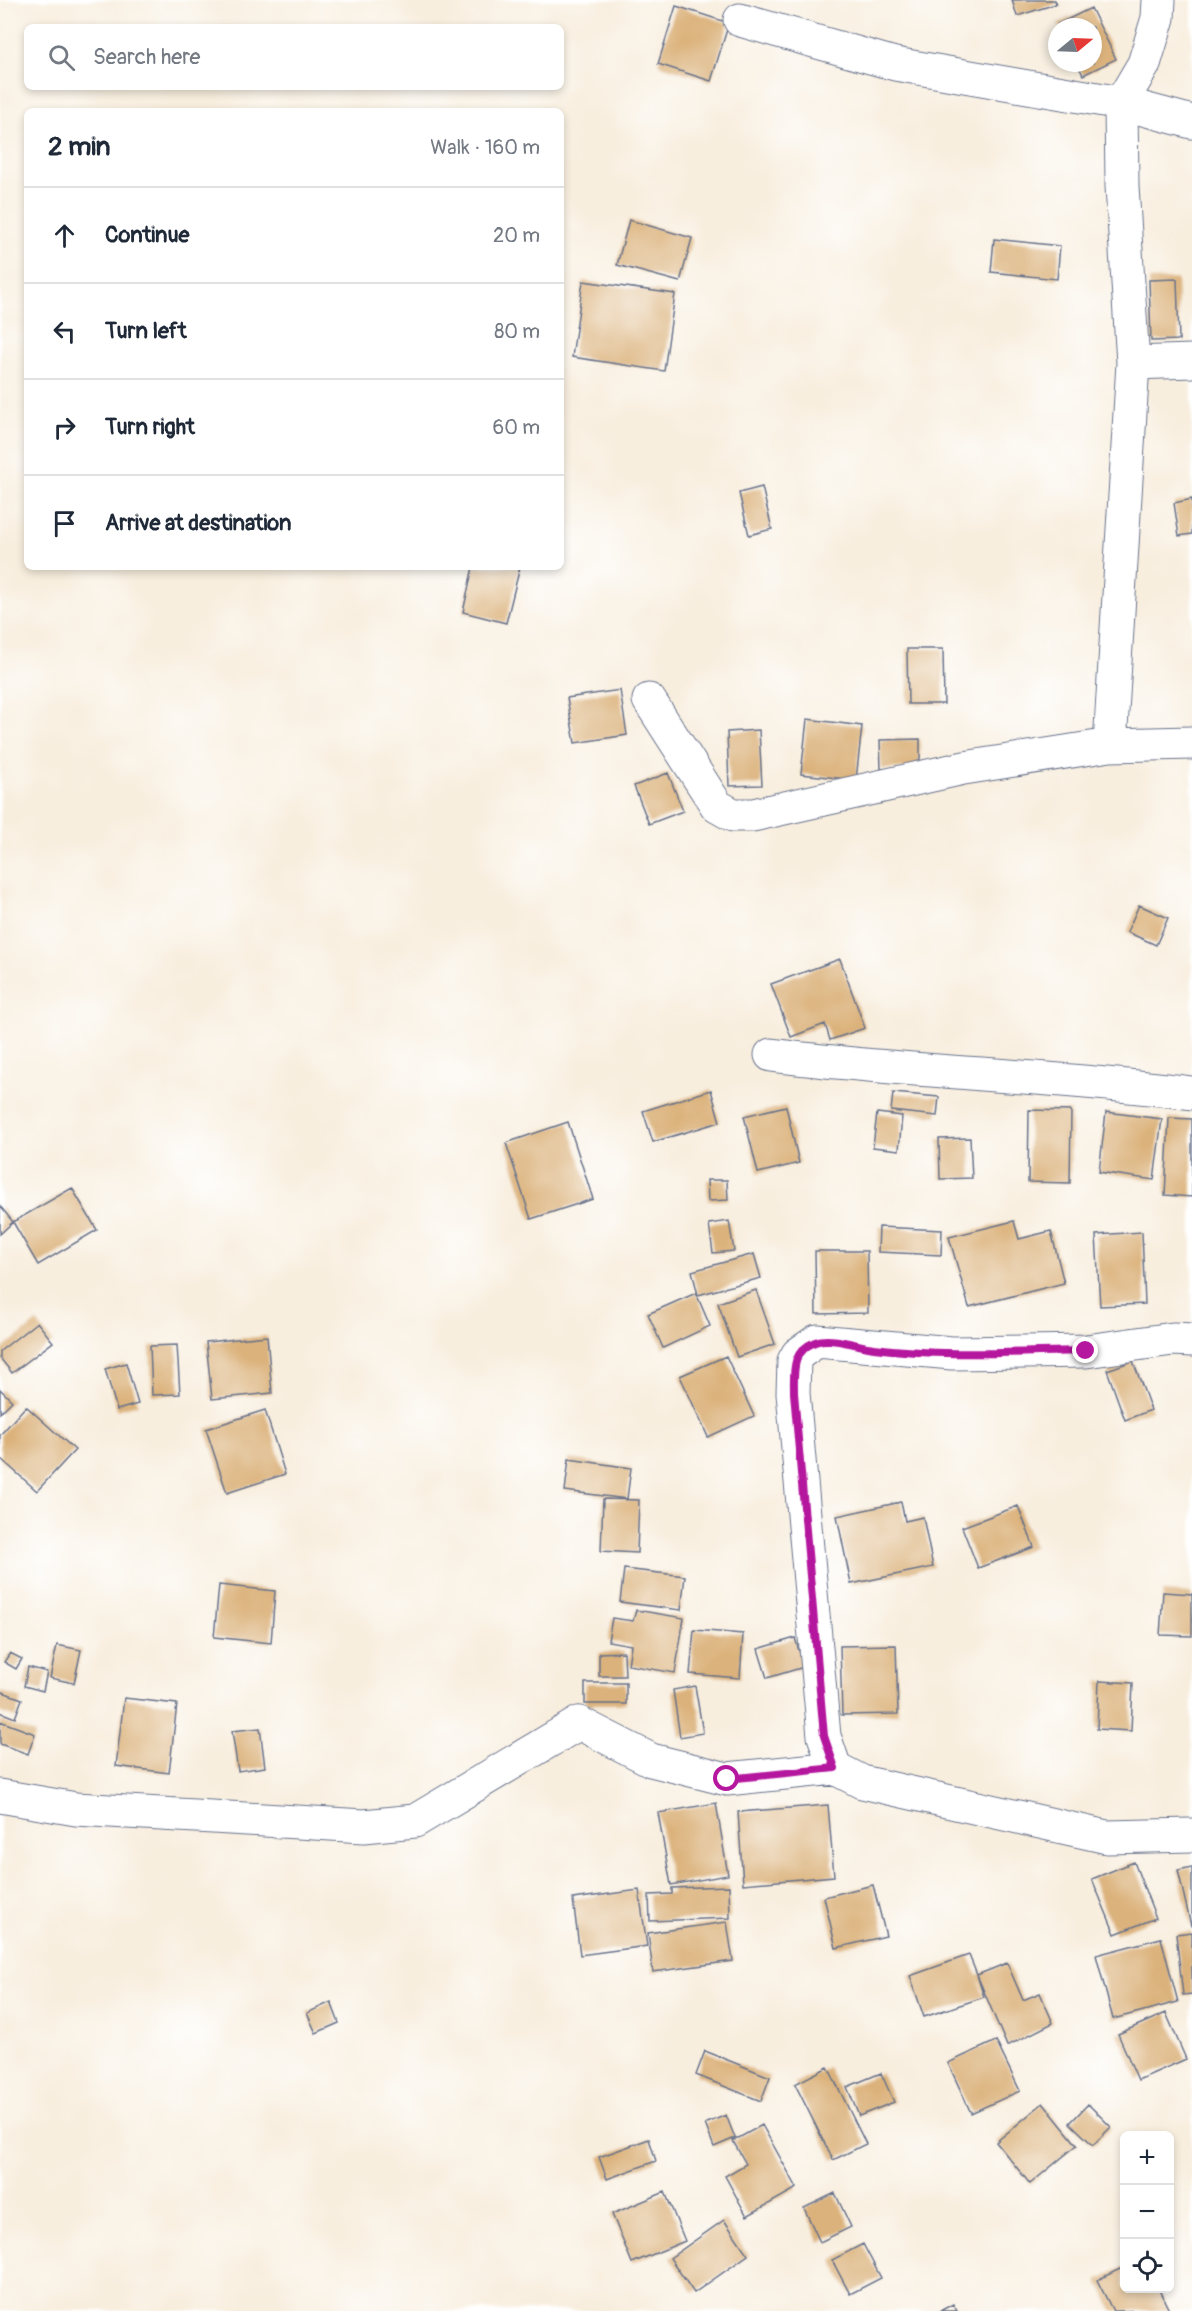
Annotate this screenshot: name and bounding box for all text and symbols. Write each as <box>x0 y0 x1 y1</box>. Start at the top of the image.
north arrow <box>1048 18 1102 72</box>
search box <box>24 24 564 90</box>
icon: search <box>45 41 78 74</box>
text: Search here <box>93 43 200 71</box>
text: 2 min <box>48 131 110 163</box>
text: Walk · 160 m <box>430 135 540 160</box>
icon: ahead <box>48 219 81 252</box>
text: Continue <box>105 221 189 249</box>
text: 20 m <box>493 223 540 248</box>
icon: left <box>48 315 81 348</box>
text: Turn left <box>105 317 187 345</box>
text: 80 m <box>494 319 540 344</box>
icon: right <box>48 411 81 444</box>
text: Turn right <box>105 413 195 441</box>
text: 60 m <box>493 415 540 440</box>
icon: arrive <box>48 507 81 540</box>
text: Arrive at destination <box>105 509 291 537</box>
route end <box>1072 1337 1098 1363</box>
route start <box>713 1765 739 1791</box>
map controls <box>1120 2131 1174 2293</box>
button: + <box>1120 2131 1174 2185</box>
button: − <box>1120 2185 1174 2239</box>
button: locate <box>1120 2239 1174 2293</box>

